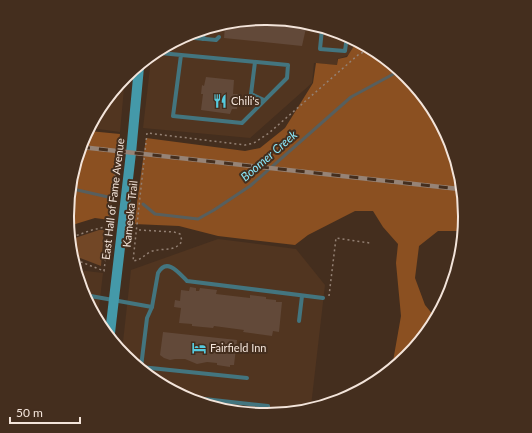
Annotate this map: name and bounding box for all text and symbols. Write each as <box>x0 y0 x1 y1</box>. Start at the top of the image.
restaurant icon: Chili's <box>212 93 228 109</box>
place label: Chili's <box>231 94 260 107</box>
water label: Boomer Creek <box>237 127 300 184</box>
street label: East Hall of Fame Avenue <box>99 137 126 260</box>
street label: Kameoka Trail <box>120 180 139 248</box>
hotel icon: Fairfield Inn <box>191 340 207 356</box>
place label: Fairfield Inn <box>210 341 267 354</box>
scale bar <box>10 399 80 425</box>
text: 50 m <box>16 405 43 420</box>

